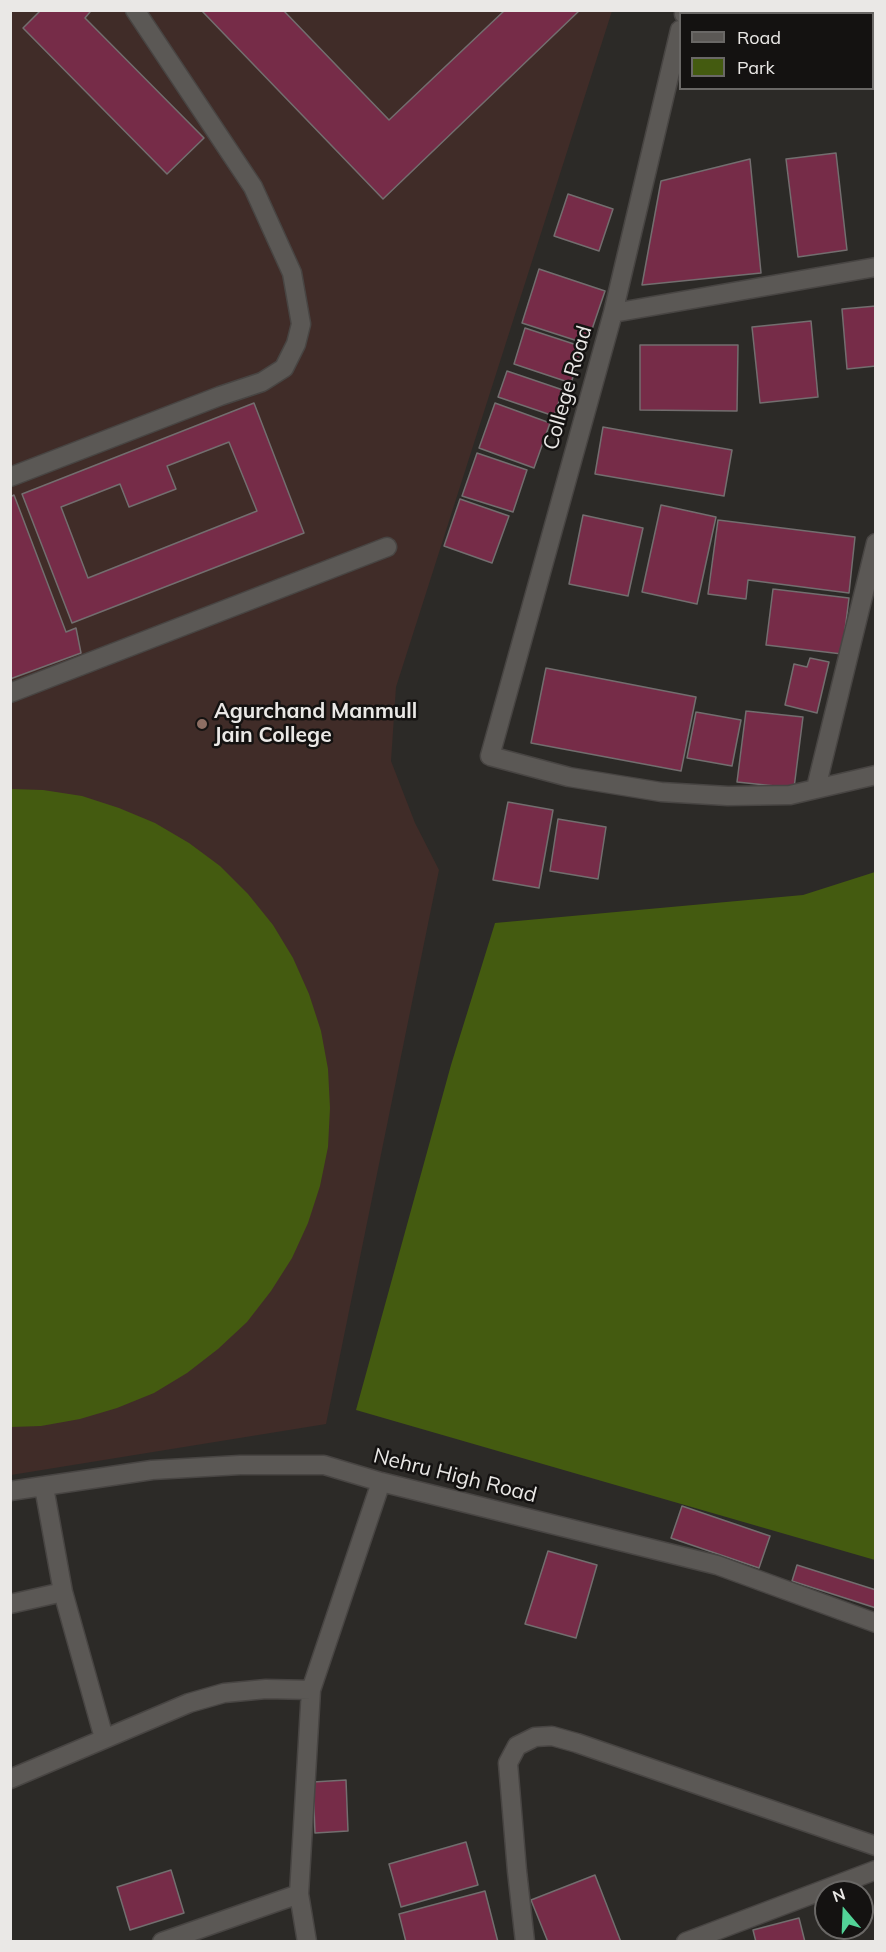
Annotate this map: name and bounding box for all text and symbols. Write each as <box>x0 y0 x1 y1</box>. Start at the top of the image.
legend <box>679 12 874 90</box>
text: Road <box>737 26 781 49</box>
text: Park <box>737 56 775 79</box>
street label: College Road <box>538 323 598 453</box>
place label: Agurchand Manmull Jain College <box>214 699 417 749</box>
marker: Agurchand Manmull Jain College <box>195 717 209 731</box>
street label: Nehru High Road <box>371 1443 539 1509</box>
north arrow <box>814 1880 874 1940</box>
text: N <box>830 1883 848 1906</box>

